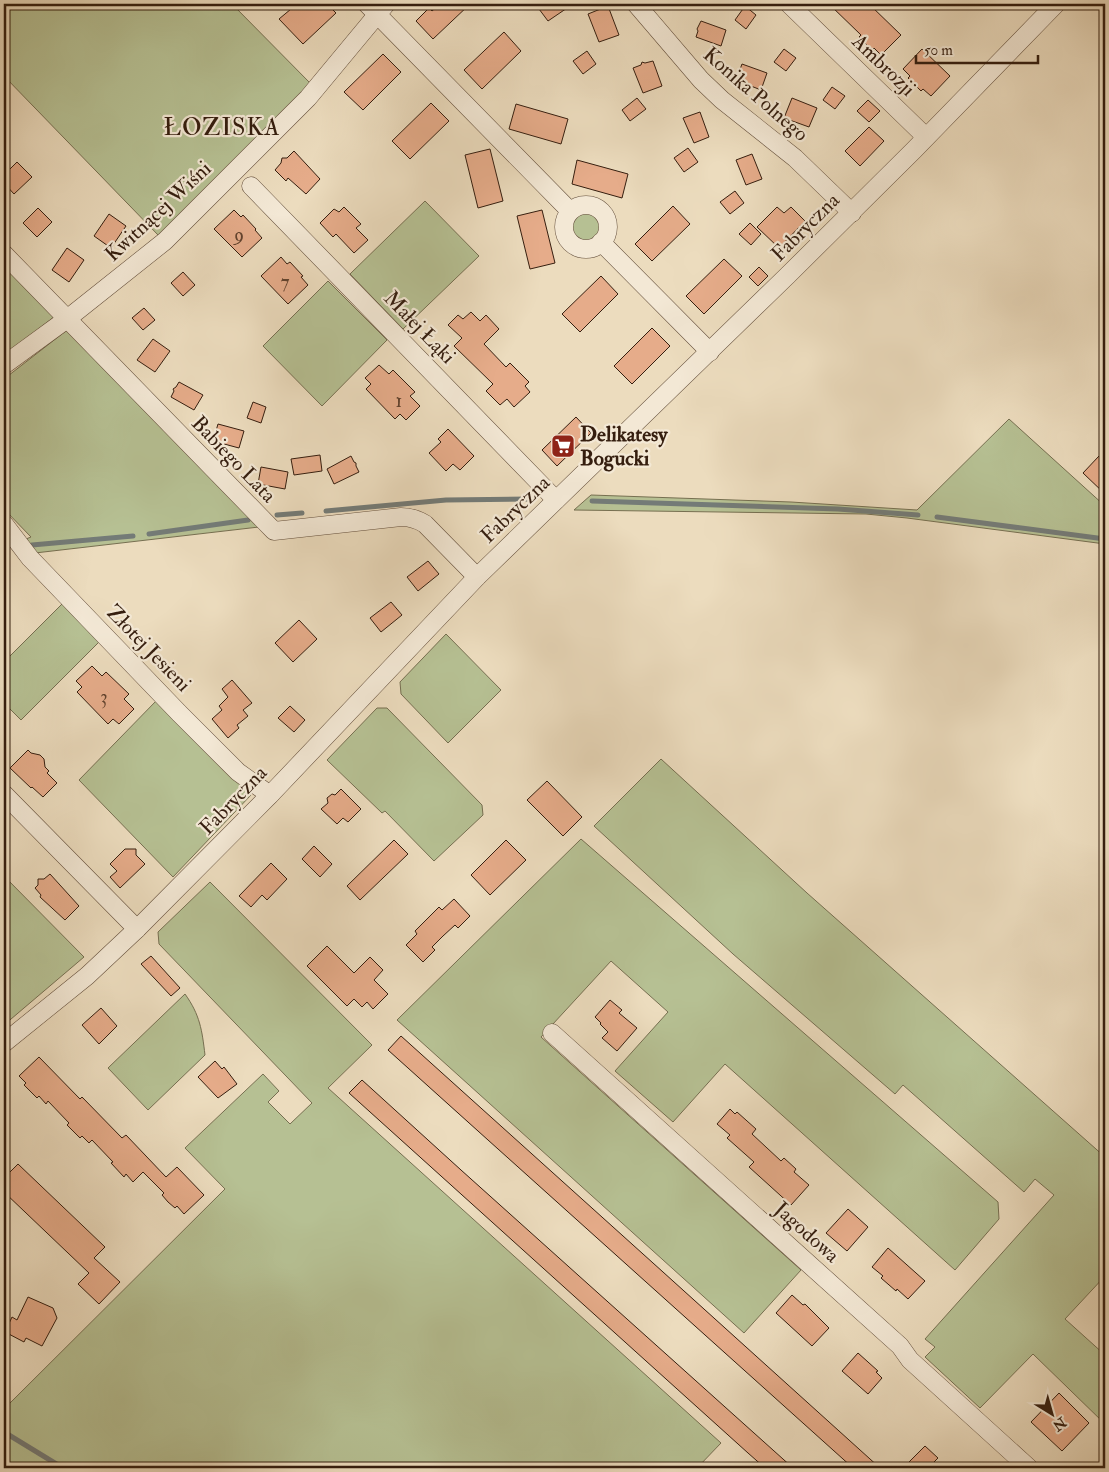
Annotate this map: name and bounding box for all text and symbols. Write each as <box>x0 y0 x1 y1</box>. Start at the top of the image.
street label: Ambrozji <box>845 28 921 103</box>
scale bar <box>916 32 1039 64</box>
street label: Konika Polnego <box>697 41 814 148</box>
text: 50 m <box>924 41 953 60</box>
district label: ŁOZISKA <box>164 112 280 143</box>
street label: Kwitnącej Wiśni <box>99 155 218 268</box>
street label: Fabryczna <box>765 187 846 267</box>
house number: 9 <box>232 223 244 247</box>
house number: 7 <box>281 270 290 294</box>
street label: Małej Łąki <box>378 285 461 370</box>
house number: 1 <box>396 389 402 413</box>
street label: Babiego Lata <box>185 410 282 509</box>
place label: Delikatesy Bogucki <box>580 421 668 472</box>
supermarket icon: Delikatesy Bogucki <box>550 433 576 459</box>
street label: Fabryczna <box>475 469 556 549</box>
street label: Złotej Jesieni <box>100 599 197 698</box>
house number: 3 <box>100 685 108 709</box>
street label: Fabryczna <box>194 760 273 841</box>
street label: Jagodowa <box>768 1195 845 1269</box>
north arrow <box>1026 1390 1076 1440</box>
text: N <box>1049 1413 1070 1435</box>

